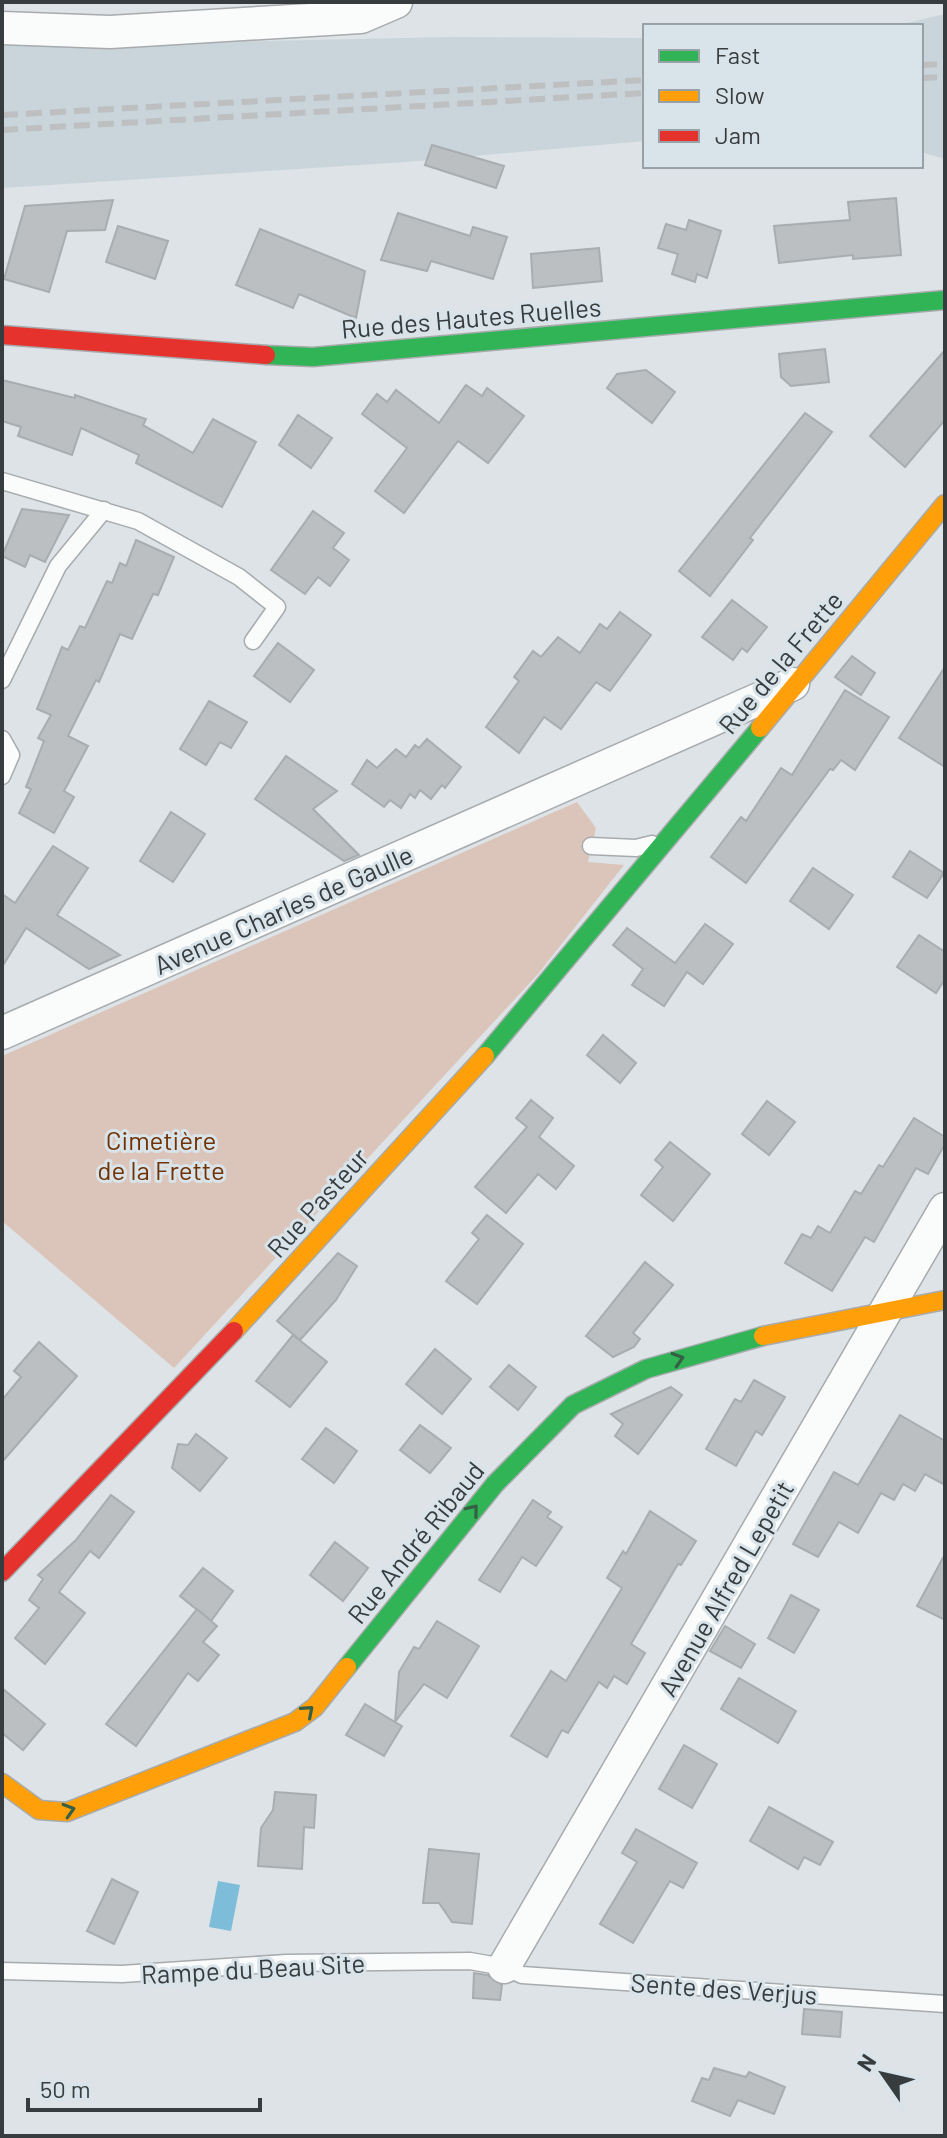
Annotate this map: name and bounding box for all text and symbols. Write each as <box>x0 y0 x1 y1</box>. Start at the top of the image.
legend <box>643 24 923 168</box>
text: Fast <box>715 40 760 69</box>
text: Slow <box>715 80 764 109</box>
text: Jam <box>715 120 761 149</box>
street label: Rue des Hautes Ruelles <box>340 290 602 344</box>
street label: Rue de la Frette <box>711 584 849 740</box>
street label: Avenue Charles de Gaulle <box>149 838 417 980</box>
park label: Cimetière de la Frette <box>97 1124 225 1185</box>
street label: Rue Pasteur <box>260 1141 374 1263</box>
one-way arrow <box>670 1353 684 1369</box>
street label: Rue André Ribaud <box>340 1455 490 1629</box>
street label: Avenue Alfred Lepetit <box>651 1475 799 1701</box>
one-way arrow <box>463 1505 478 1520</box>
one-way arrow <box>299 1706 314 1721</box>
one-way arrow <box>62 1803 75 1819</box>
street label: Rampe du Beau Site <box>140 1947 366 1989</box>
street label: Sente des Verjus <box>630 1966 818 2010</box>
north arrow <box>843 2034 923 2114</box>
text: N <box>851 2049 880 2076</box>
scale bar <box>28 2062 260 2112</box>
text: 50 m <box>40 2074 91 2103</box>

